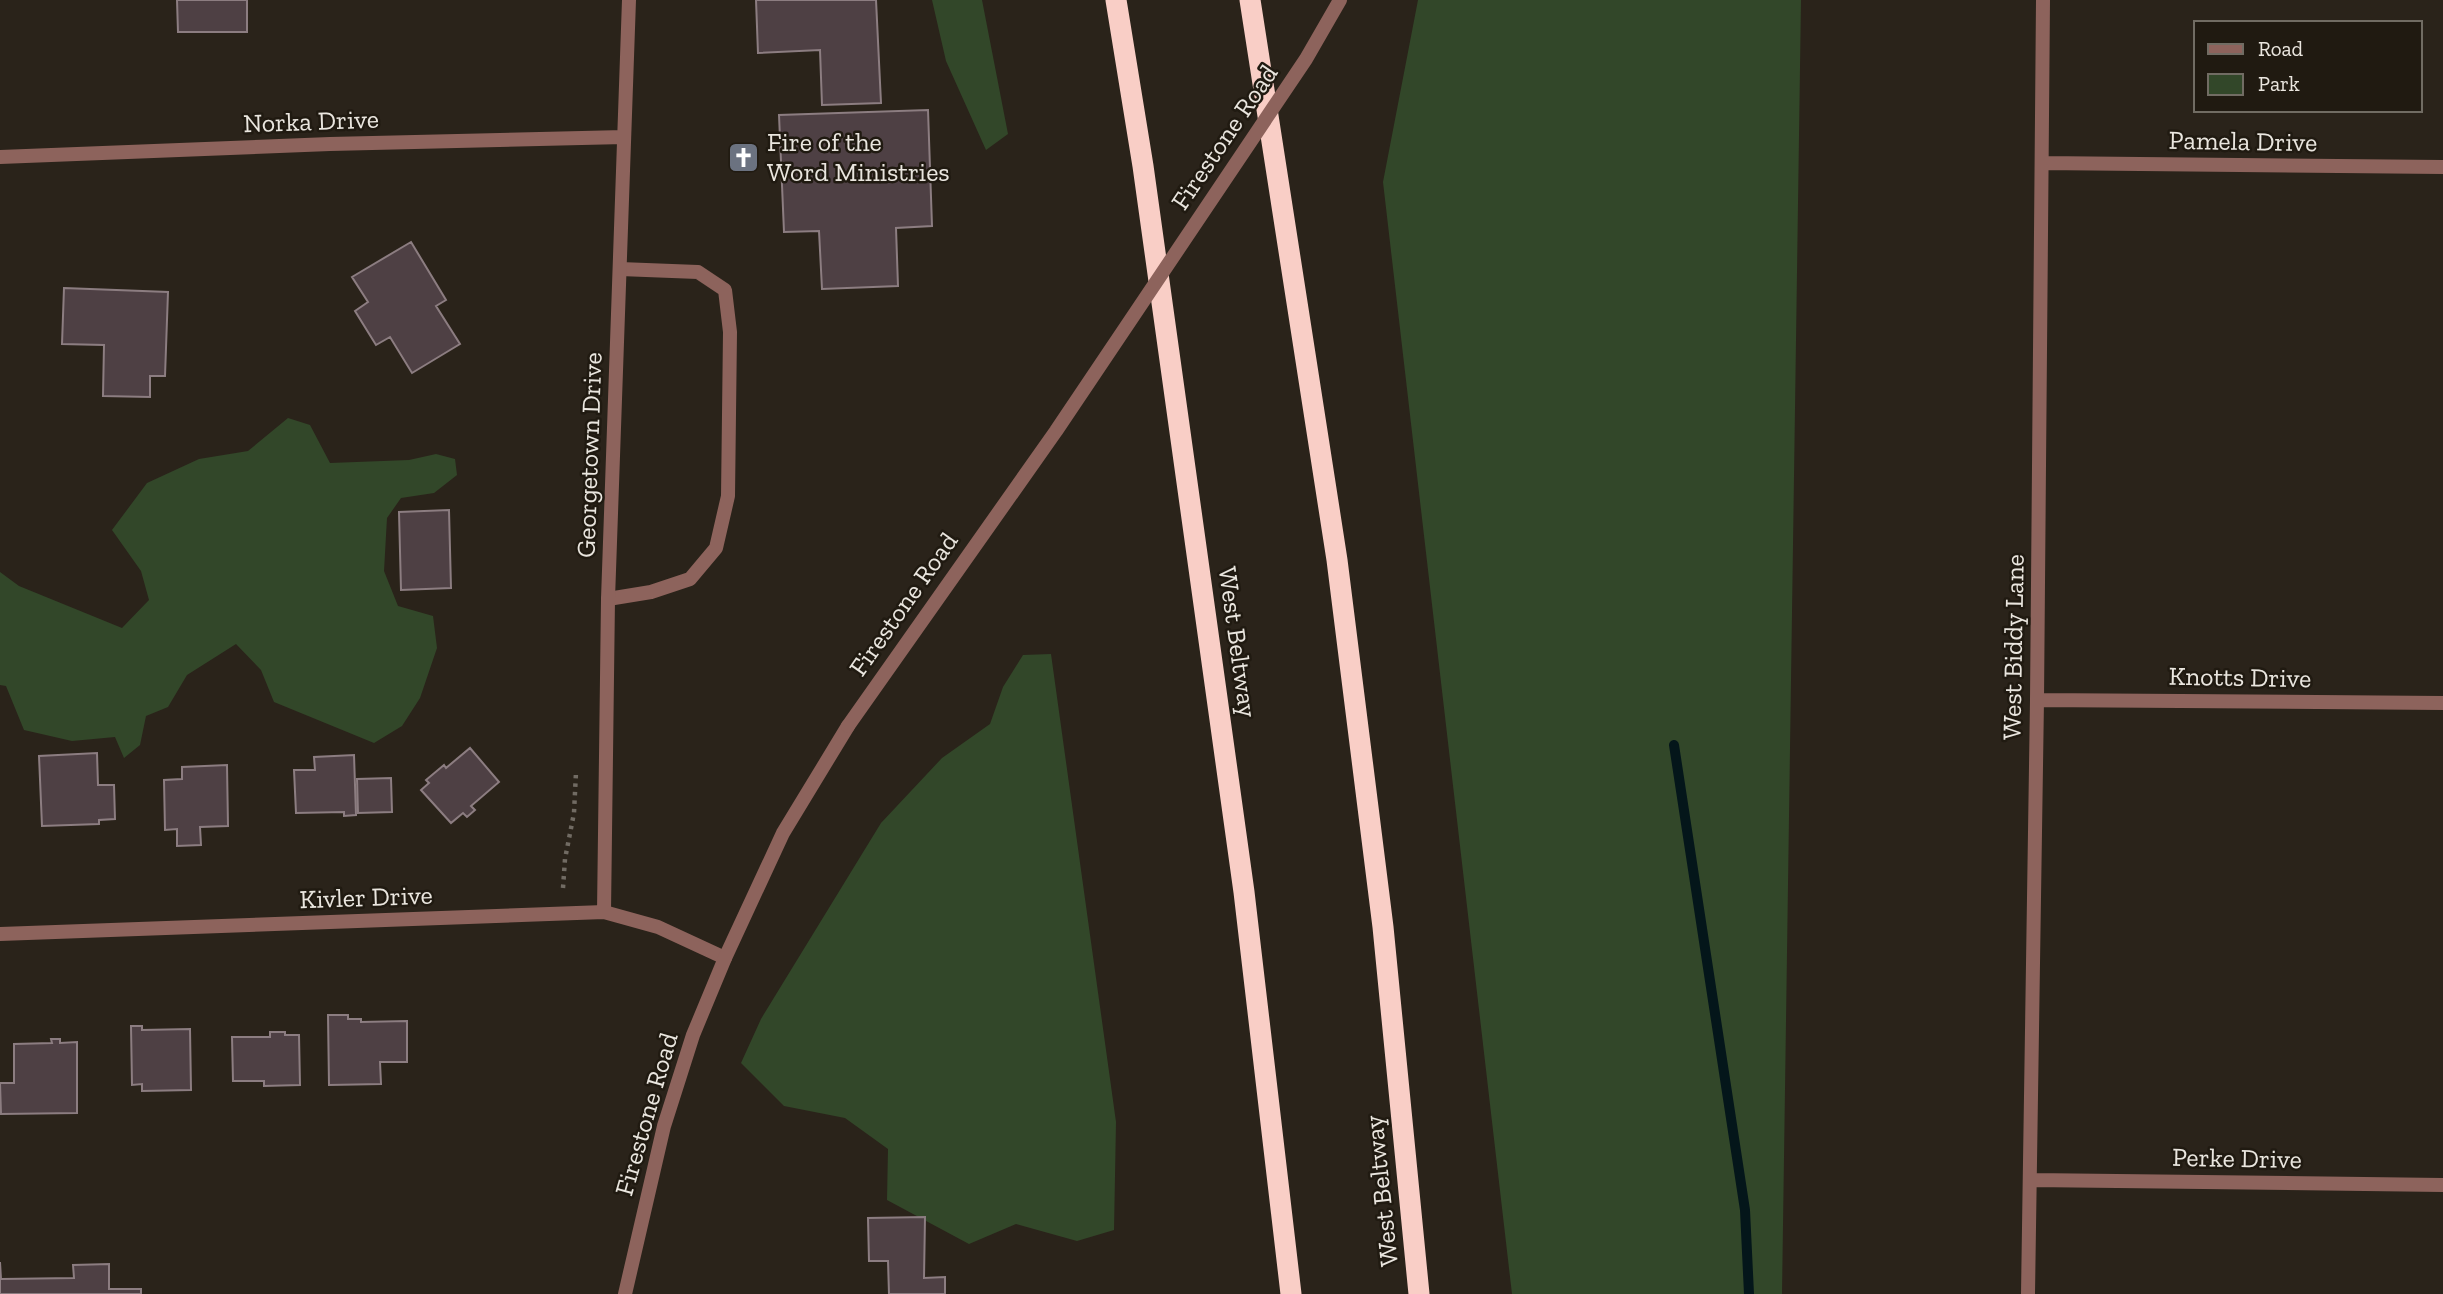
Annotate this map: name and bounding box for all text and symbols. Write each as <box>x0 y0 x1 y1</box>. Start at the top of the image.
legend <box>2194 21 2422 112</box>
text: Road <box>2258 36 2304 61</box>
street label: Firestone Road <box>1164 58 1284 216</box>
text: Park <box>2258 71 2300 96</box>
street label: Norka Drive <box>243 103 379 139</box>
street label: Pamela Drive <box>2168 124 2318 158</box>
place label: Fire of the Word Ministries <box>767 126 950 188</box>
church icon: Fire of the Word Ministries <box>727 140 761 174</box>
street label: Georgetown Drive <box>569 352 609 558</box>
street label: Firestone Road <box>842 526 964 682</box>
street label: West Biddy Lane <box>1995 554 2031 740</box>
street label: West Beltway <box>1212 565 1265 720</box>
street label: Knotts Drive <box>2168 660 2312 694</box>
street label: Kivler Drive <box>299 879 433 915</box>
street label: Firestone Road <box>607 1029 685 1199</box>
street label: West Beltway <box>1357 1113 1405 1268</box>
street label: Perke Drive <box>2172 1141 2302 1175</box>

